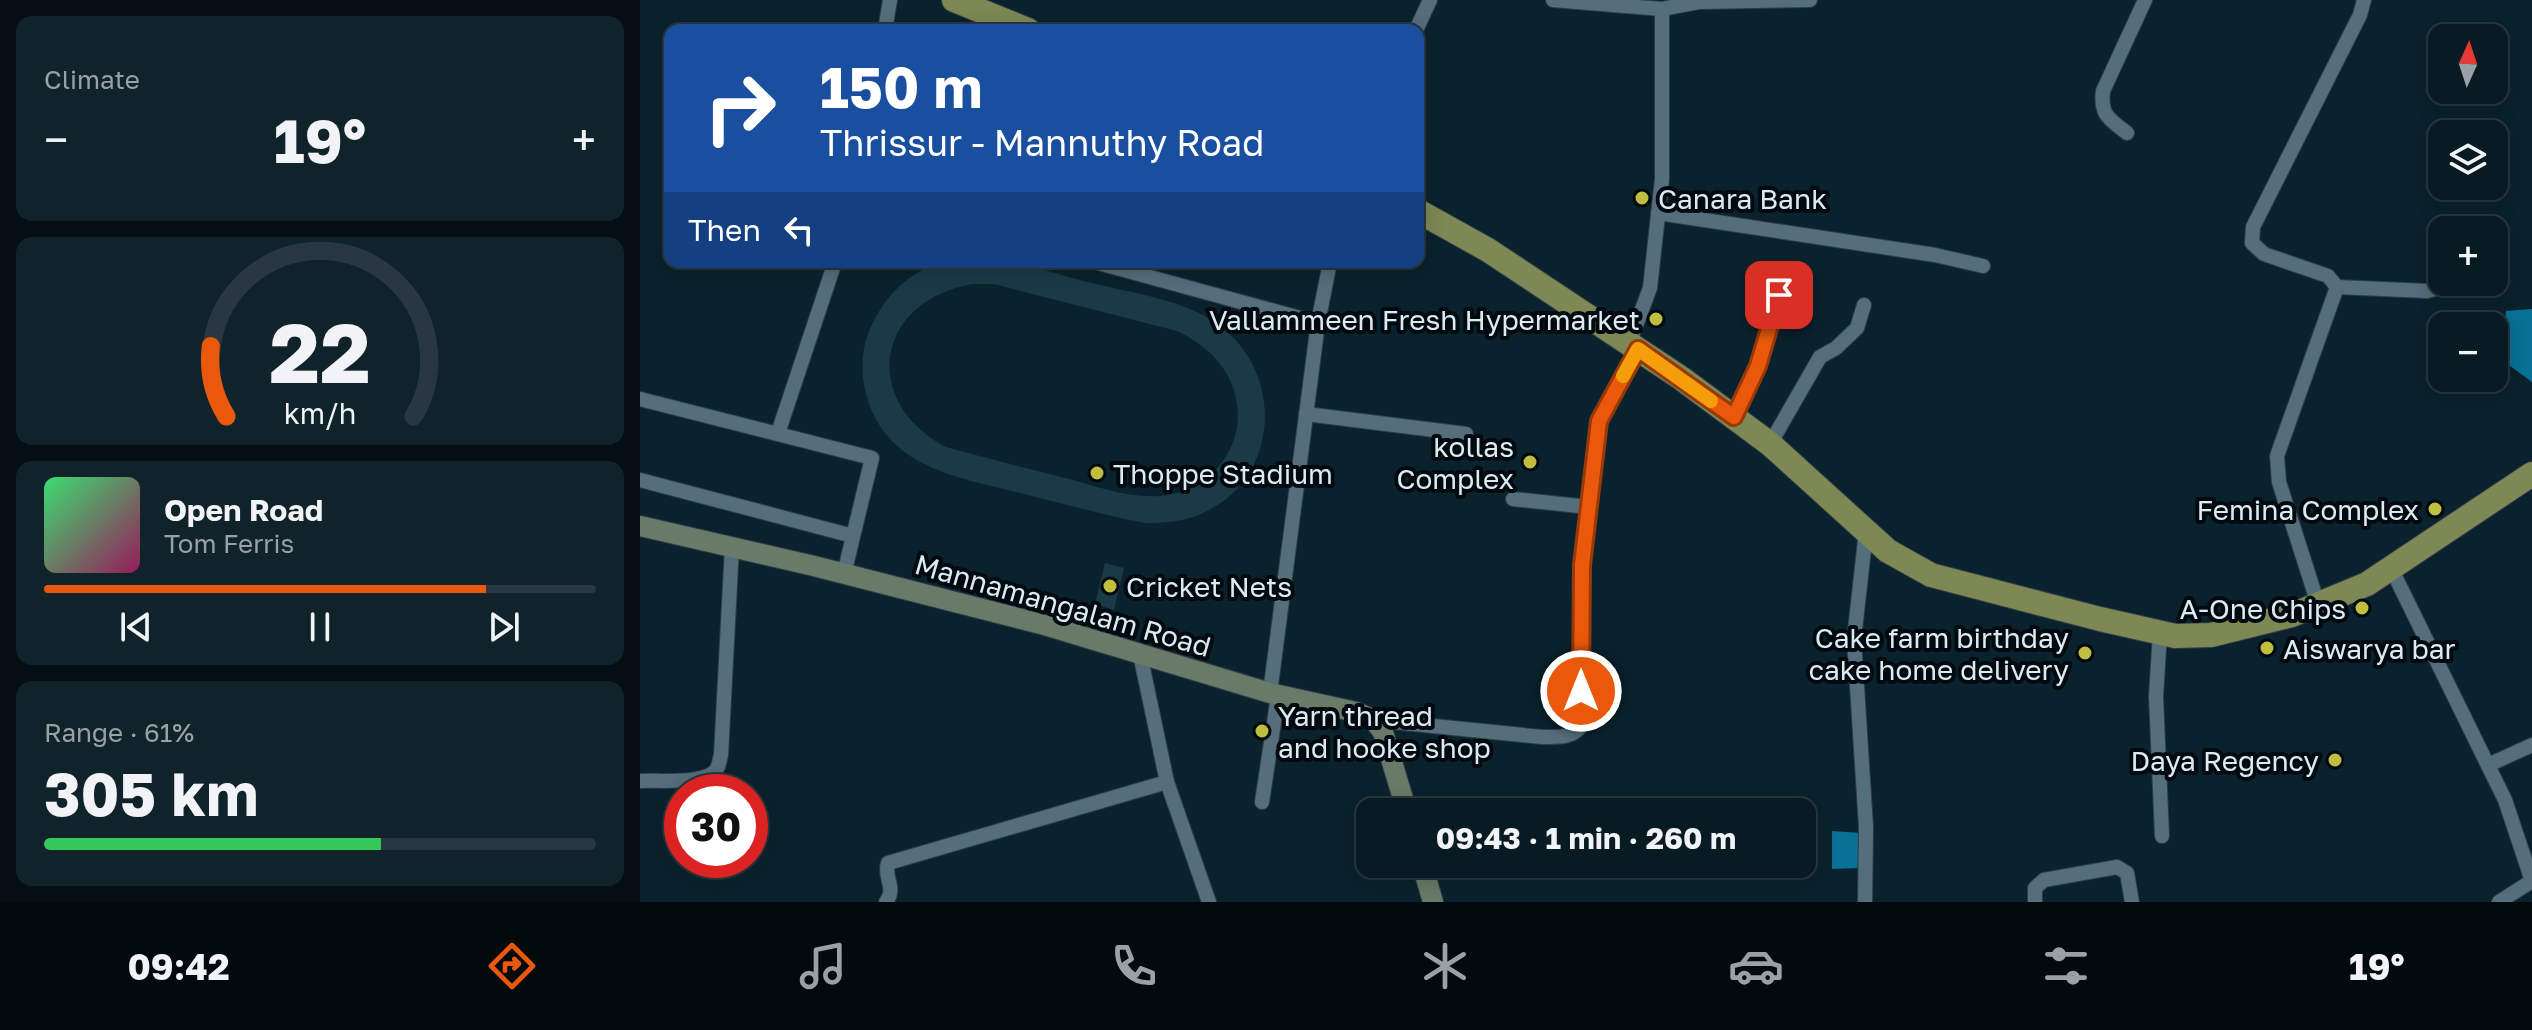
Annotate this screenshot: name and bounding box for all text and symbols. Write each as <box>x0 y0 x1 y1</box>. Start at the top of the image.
north arrow <box>2428 24 2508 104</box>
map controls <box>2428 24 2508 392</box>
text: 150 m <box>820 53 982 120</box>
icon: right <box>688 56 792 160</box>
text: Climate <box>44 64 140 95</box>
text: 19° <box>274 104 366 176</box>
text: − <box>44 113 68 166</box>
text: + <box>572 113 596 166</box>
button: layers <box>2428 120 2508 200</box>
text: Thrissur - Mannuthy Road <box>820 121 1264 164</box>
place label: Canara Bank <box>1658 182 1827 215</box>
marker: Canara Bank <box>1633 189 1651 207</box>
icon: left <box>777 208 821 252</box>
text: Then <box>688 212 761 248</box>
button: + <box>2428 216 2508 296</box>
pin <box>1745 261 1813 329</box>
icon: arrive <box>1757 273 1801 317</box>
text: 22 <box>269 300 371 400</box>
place label: Vallammeen Fresh Hypermarket <box>1209 303 1640 336</box>
marker: Vallammeen Fresh Hypermarket <box>1647 310 1665 328</box>
button: − <box>2428 312 2508 392</box>
text: km/h <box>284 396 356 430</box>
place label: kollas Complex <box>1396 430 1514 495</box>
marker: kollas Complex <box>1521 453 1539 471</box>
place label: Thoppe Stadium <box>1113 457 1333 490</box>
marker: Thoppe Stadium <box>1088 464 1106 482</box>
text: Open Road <box>164 492 323 528</box>
place label: Femina Complex <box>2196 493 2419 526</box>
marker: Femina Complex <box>2426 500 2444 518</box>
text: Tom Ferris <box>164 528 294 559</box>
street label: Mannamangalam Road <box>911 547 1215 663</box>
place label: Cricket Nets <box>1126 570 1292 603</box>
marker: Cricket Nets <box>1101 577 1119 595</box>
place label: A-One Chips <box>2180 592 2346 625</box>
marker: A-One Chips <box>2353 599 2371 617</box>
icon: previous <box>114 605 158 649</box>
icon: pause <box>298 605 342 649</box>
icon: next <box>482 605 526 649</box>
place label: Cake farm birthday cake home delivery <box>1809 621 2069 686</box>
place label: Aiswarya bar <box>2283 632 2456 665</box>
marker: Aiswarya bar <box>2258 639 2276 657</box>
marker: Cake farm birthday cake home delivery <box>2076 644 2094 662</box>
position arrow <box>1539 649 1623 733</box>
place label: Yarn thread and hooke shop <box>1278 699 1491 764</box>
text: Range · 61% <box>44 717 194 748</box>
marker: Yarn thread and hooke shop <box>1253 722 1271 740</box>
place label: Daya Regency <box>2130 744 2319 777</box>
marker: Daya Regency <box>2326 751 2344 769</box>
text: 305 km <box>44 757 259 829</box>
speed limit sign: 30 <box>664 774 768 878</box>
text: 09:43 · 1 min · 260 m <box>1436 820 1736 856</box>
icon: directions <box>484 938 540 994</box>
icon: music <box>795 938 851 994</box>
icon: phone <box>1106 938 1162 994</box>
icon: climate <box>1417 938 1473 994</box>
icon: car <box>1728 938 1784 994</box>
icon: filters <box>2038 938 2094 994</box>
text: 09:42 <box>127 945 230 988</box>
text: 19° <box>2349 945 2405 988</box>

